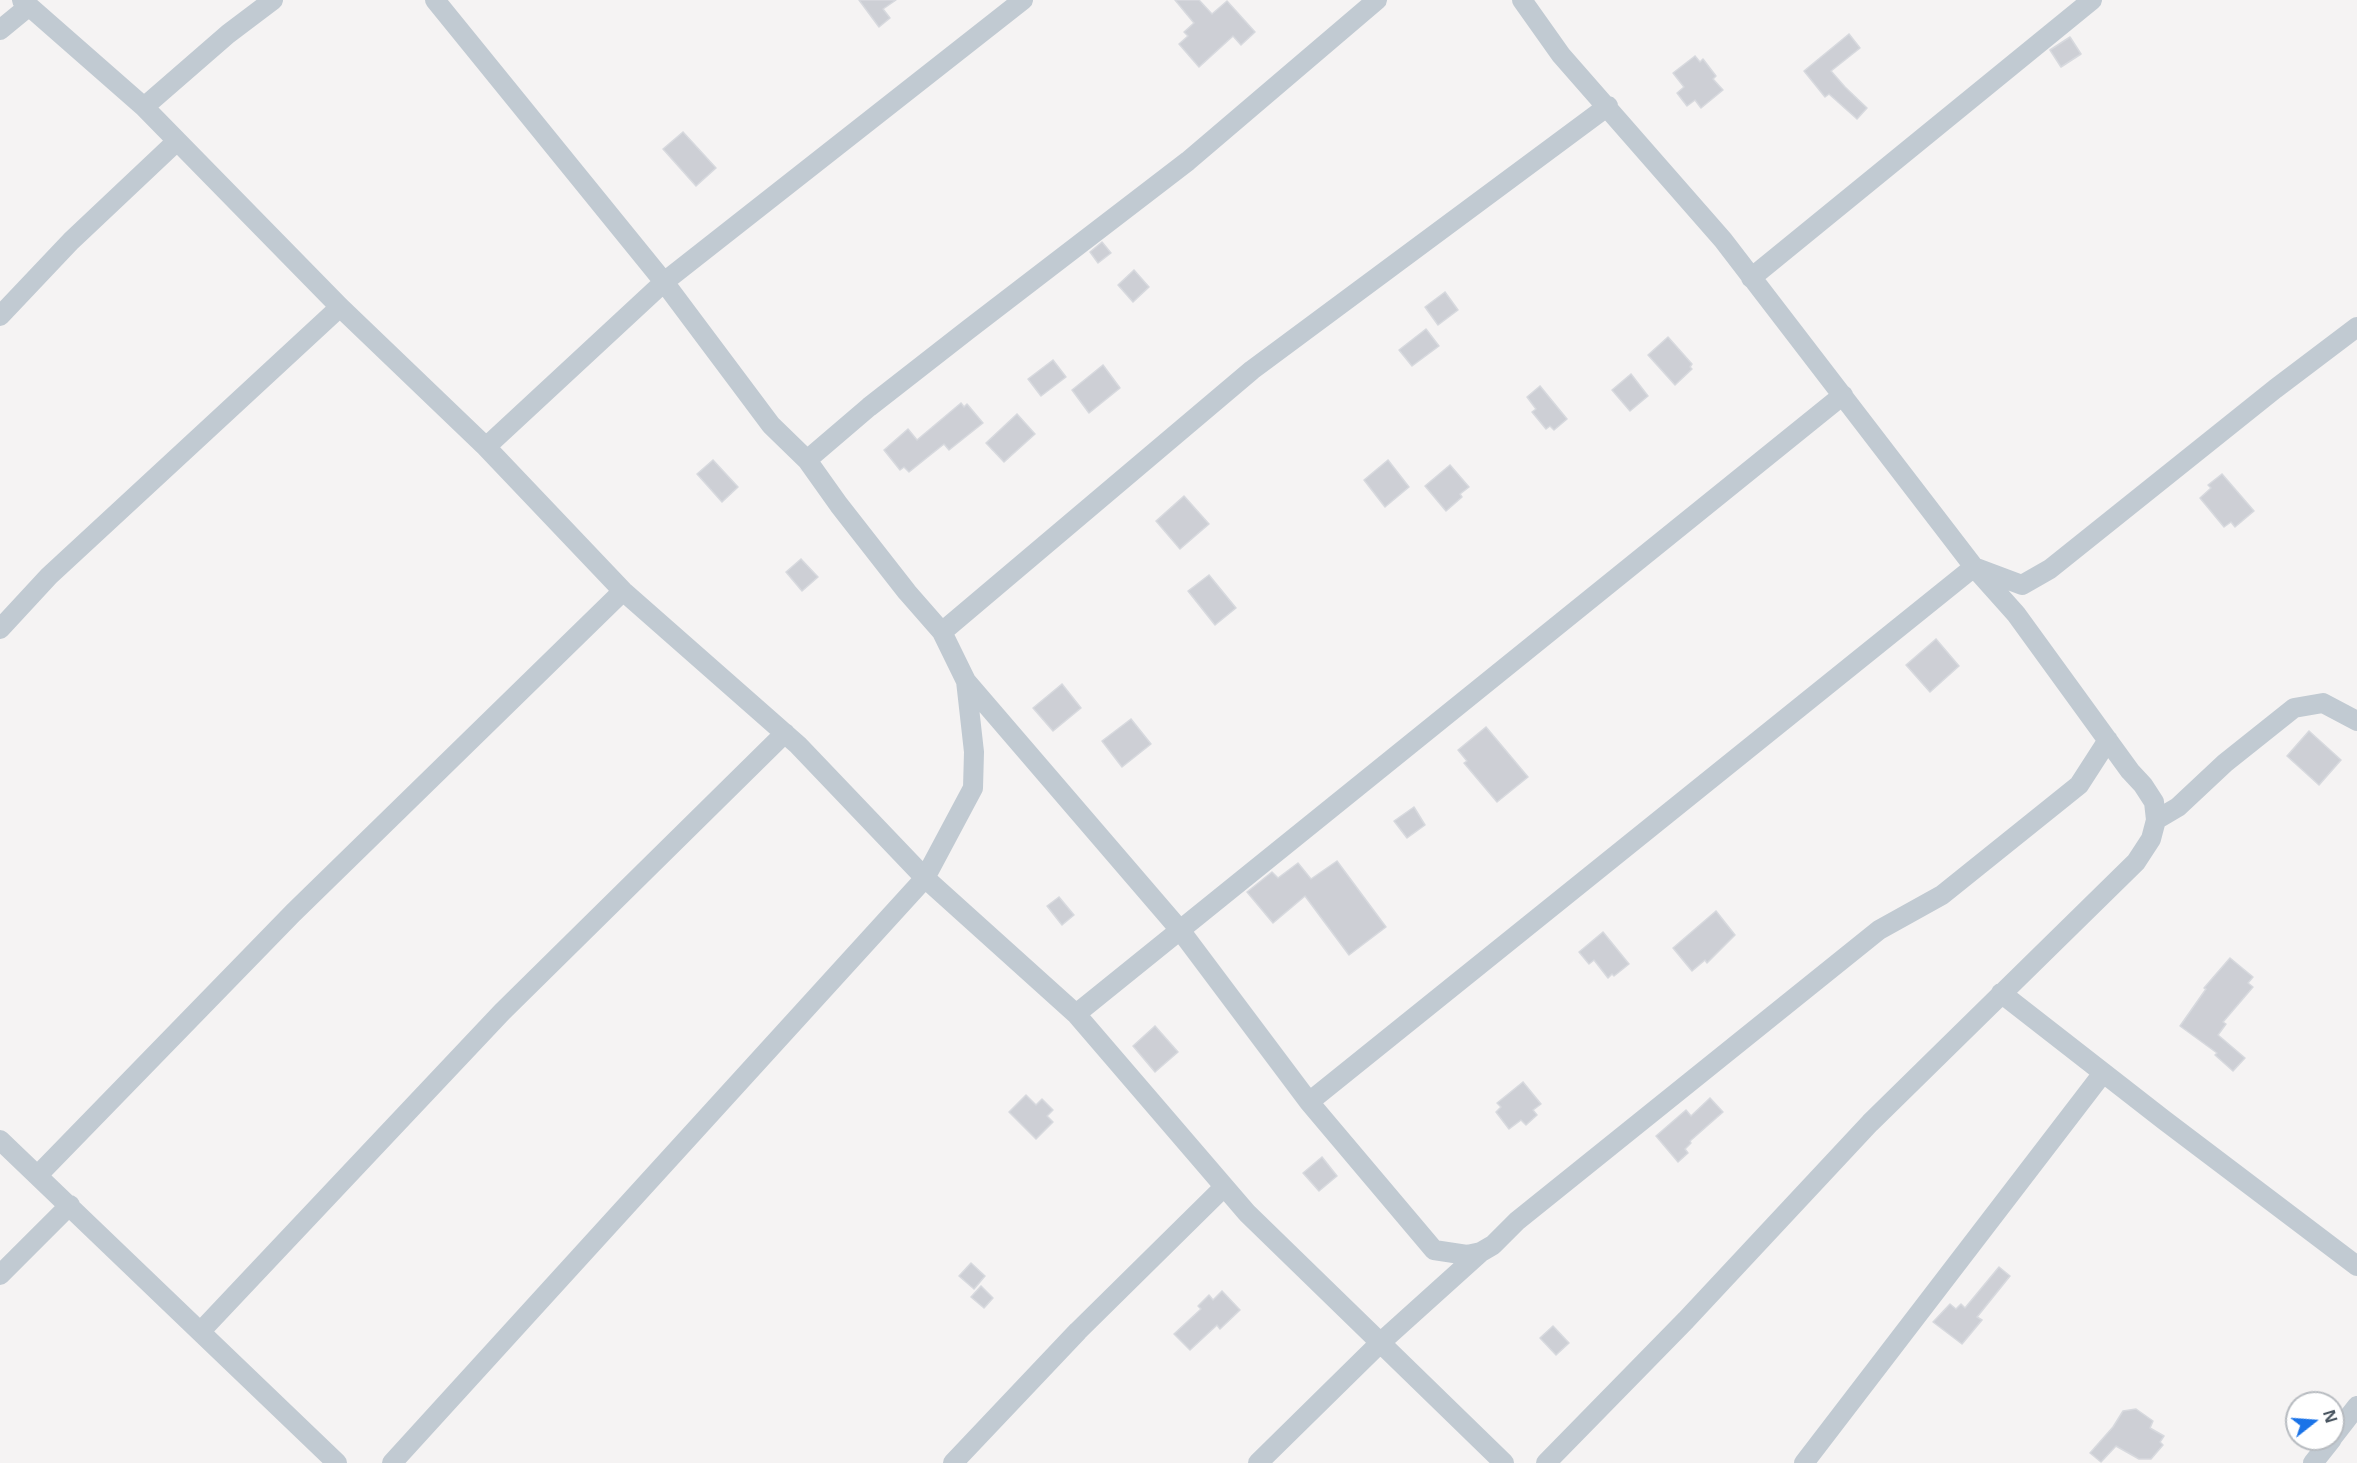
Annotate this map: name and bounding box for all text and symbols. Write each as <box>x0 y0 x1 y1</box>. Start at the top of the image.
north arrow <box>2285 1391 2345 1451</box>
text: N <box>2318 1407 2343 1426</box>

